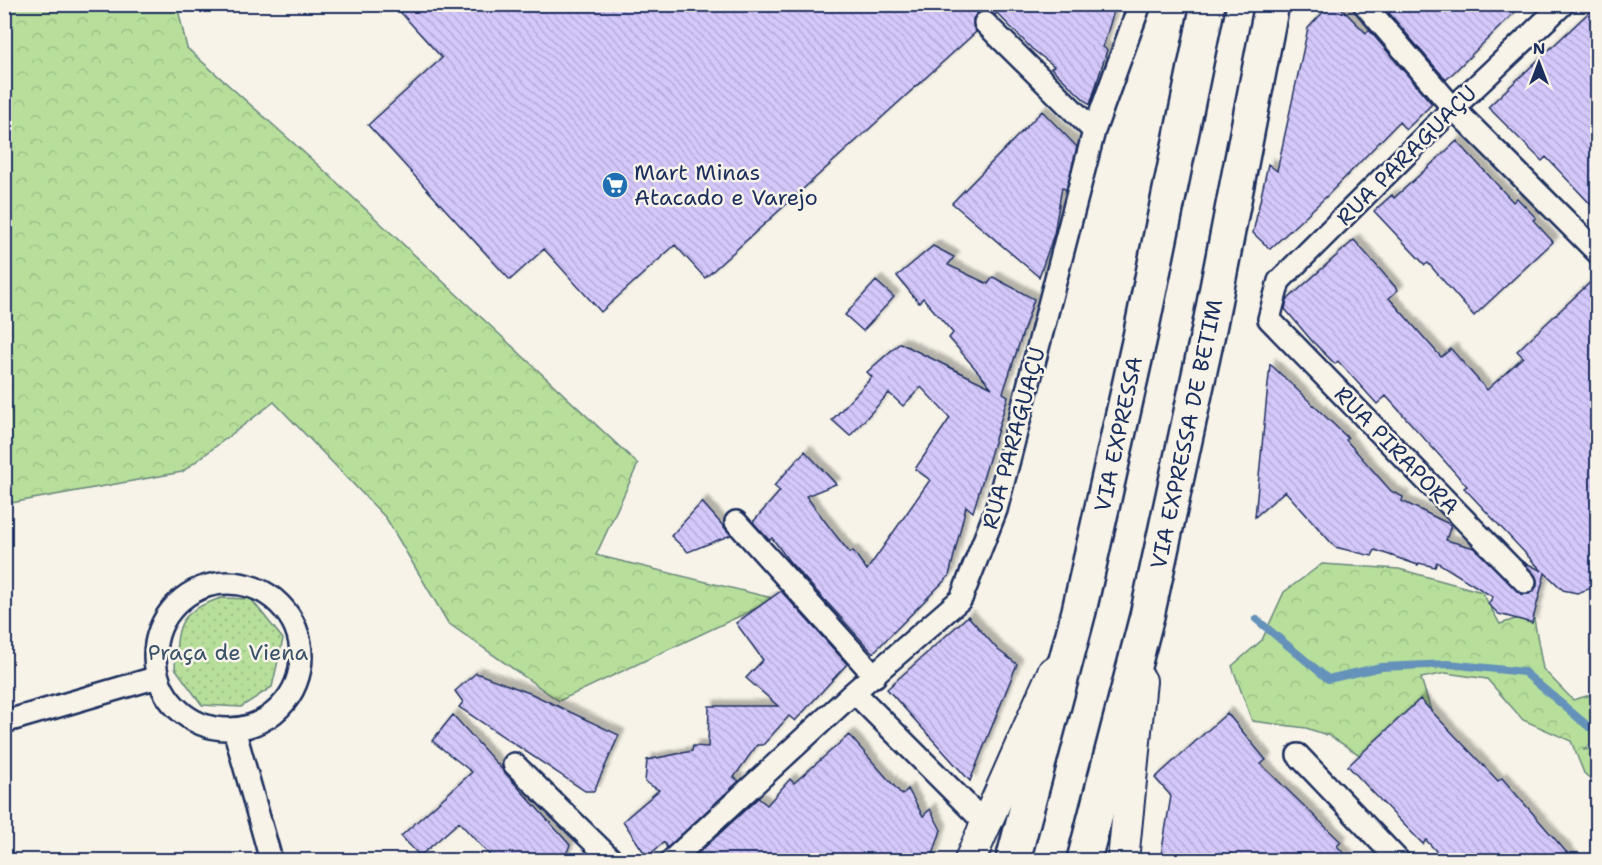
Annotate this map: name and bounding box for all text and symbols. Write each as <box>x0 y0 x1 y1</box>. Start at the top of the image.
north arrow <box>1509 33 1569 93</box>
text: N <box>1533 38 1545 59</box>
street label: RUA PARAGUAÇU <box>1330 79 1483 232</box>
place label: Mart Minas Atacado e Varejo <box>634 158 818 212</box>
supermarket icon: Mart Minas Atacado e Varejo <box>600 170 630 200</box>
street label: VIA EXPRESSA DE BETIM <box>1144 296 1229 572</box>
street label: RUA PARAGUAÇU <box>975 344 1052 532</box>
street label: VIA EXPRESSA <box>1088 354 1149 515</box>
street label: RUA PIRAPORA <box>1328 380 1465 521</box>
park label: Praça de Viena <box>148 638 309 667</box>

